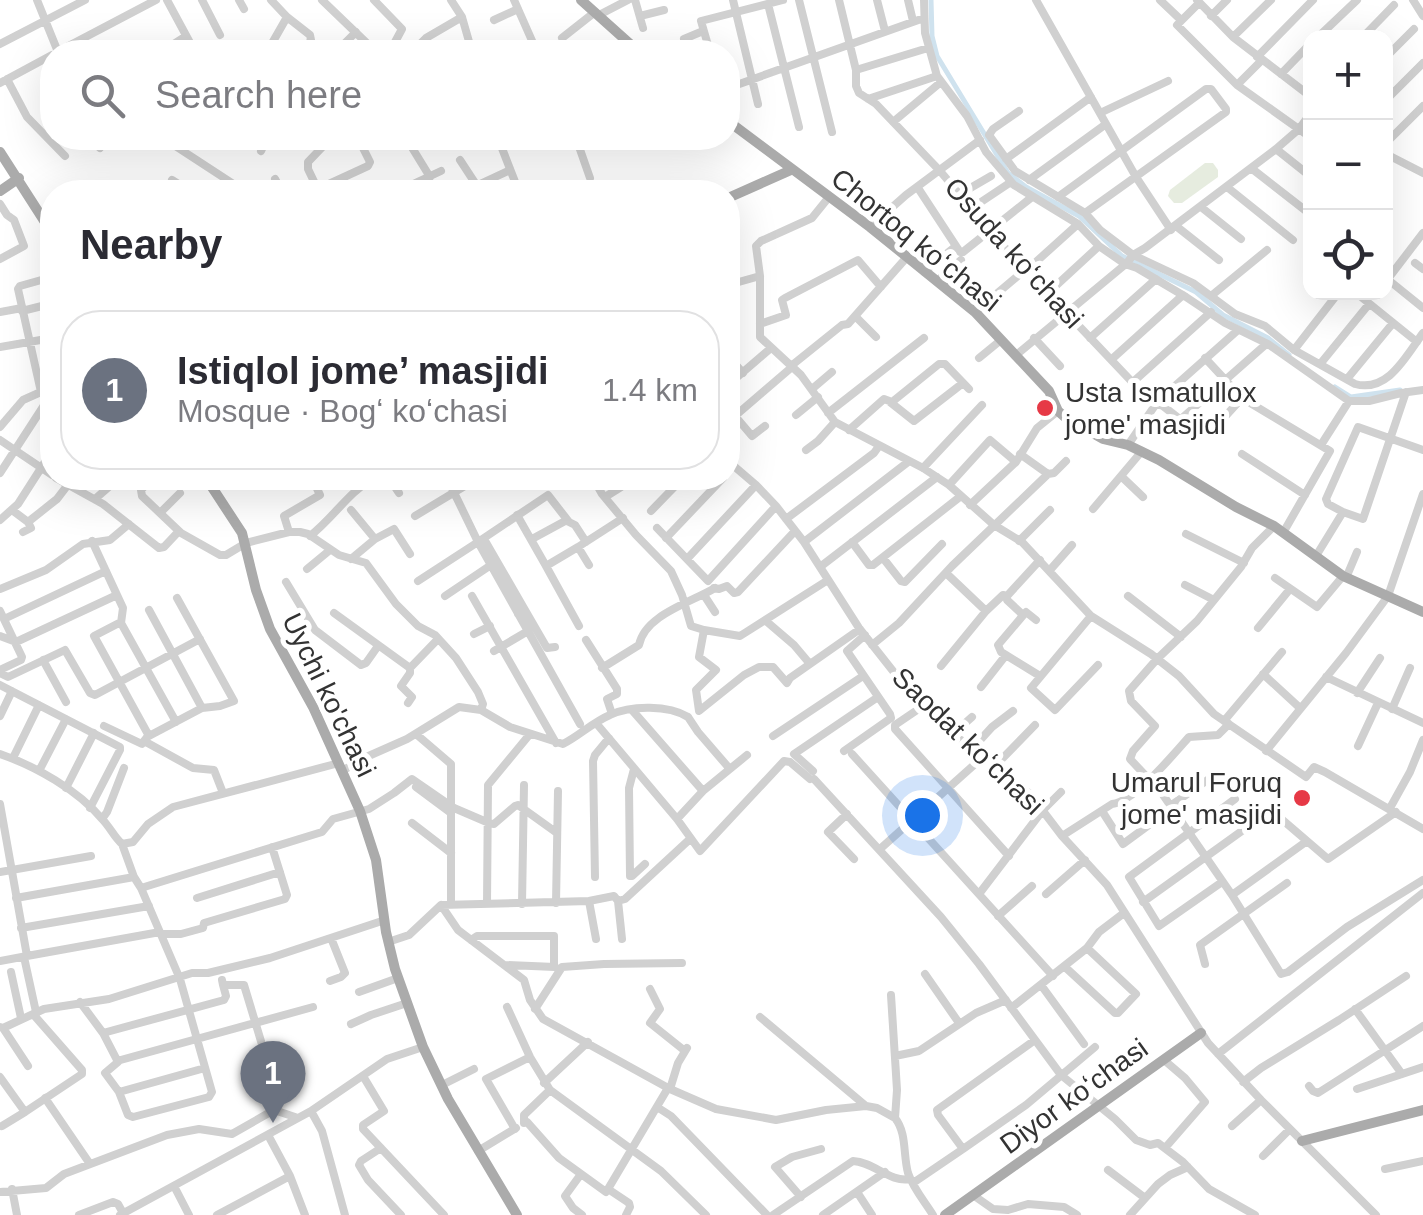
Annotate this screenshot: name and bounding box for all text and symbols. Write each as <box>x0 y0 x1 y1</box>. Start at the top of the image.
map controls <box>1303 30 1393 300</box>
button: + <box>1303 30 1393 120</box>
search box <box>40 40 740 150</box>
icon: search <box>75 68 130 123</box>
text: Search here <box>155 74 362 116</box>
button: − <box>1303 120 1393 210</box>
street label: Chortoq koʻchasi <box>825 162 1007 318</box>
street label: Osuda koʻchasi <box>938 171 1090 335</box>
button: locate <box>1303 210 1393 300</box>
text: Nearby <box>80 221 222 268</box>
text: Istiqlol jome’ masjidi <box>177 350 549 392</box>
text: 1 <box>106 372 123 408</box>
text: 1.4 km <box>602 372 698 408</box>
place label: Usta Ismatullox jome' masjidi <box>1064 377 1256 440</box>
text: Mosque · Bogʻ koʻchasi <box>177 393 508 429</box>
marker: Usta Ismatullox jome' masjidi <box>1034 397 1056 419</box>
street label: Uychi ko'chasi <box>276 608 382 782</box>
street label: Saodat koʻchasi <box>886 661 1050 821</box>
place label: Umarul Foruq jome' masjidi <box>1111 767 1282 830</box>
marker: Umarul Foruq jome' masjidi <box>1291 787 1313 809</box>
your location <box>897 790 948 841</box>
street label: Diyor koʻchasi <box>994 1032 1154 1160</box>
pin: 1 <box>240 1040 306 1123</box>

